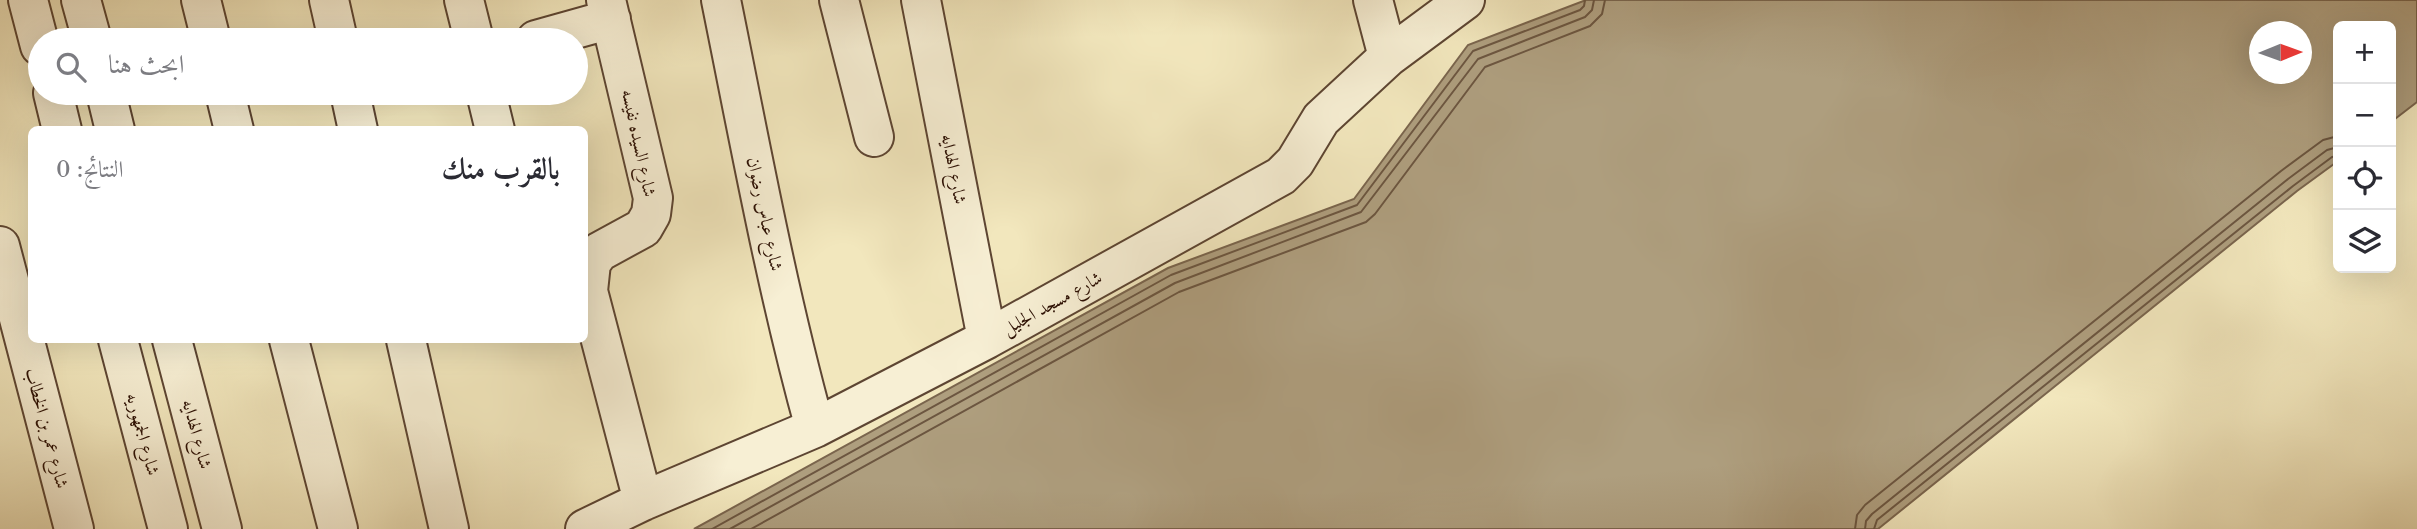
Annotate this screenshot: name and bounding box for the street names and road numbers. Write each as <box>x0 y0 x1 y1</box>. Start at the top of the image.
street label: شارع السيده نفيسه <box>613 87 661 200</box>
street label: شارع الهدايه <box>933 132 972 207</box>
street label: شارع عباس رضوان <box>738 155 788 274</box>
street label: شارع مسجد الجليل <box>998 266 1108 343</box>
street label: شارع عمر بن الخطاب <box>16 365 74 492</box>
street label: شارع الجمهوريه <box>118 390 165 479</box>
street label: شارع الهدايه <box>173 397 217 472</box>

